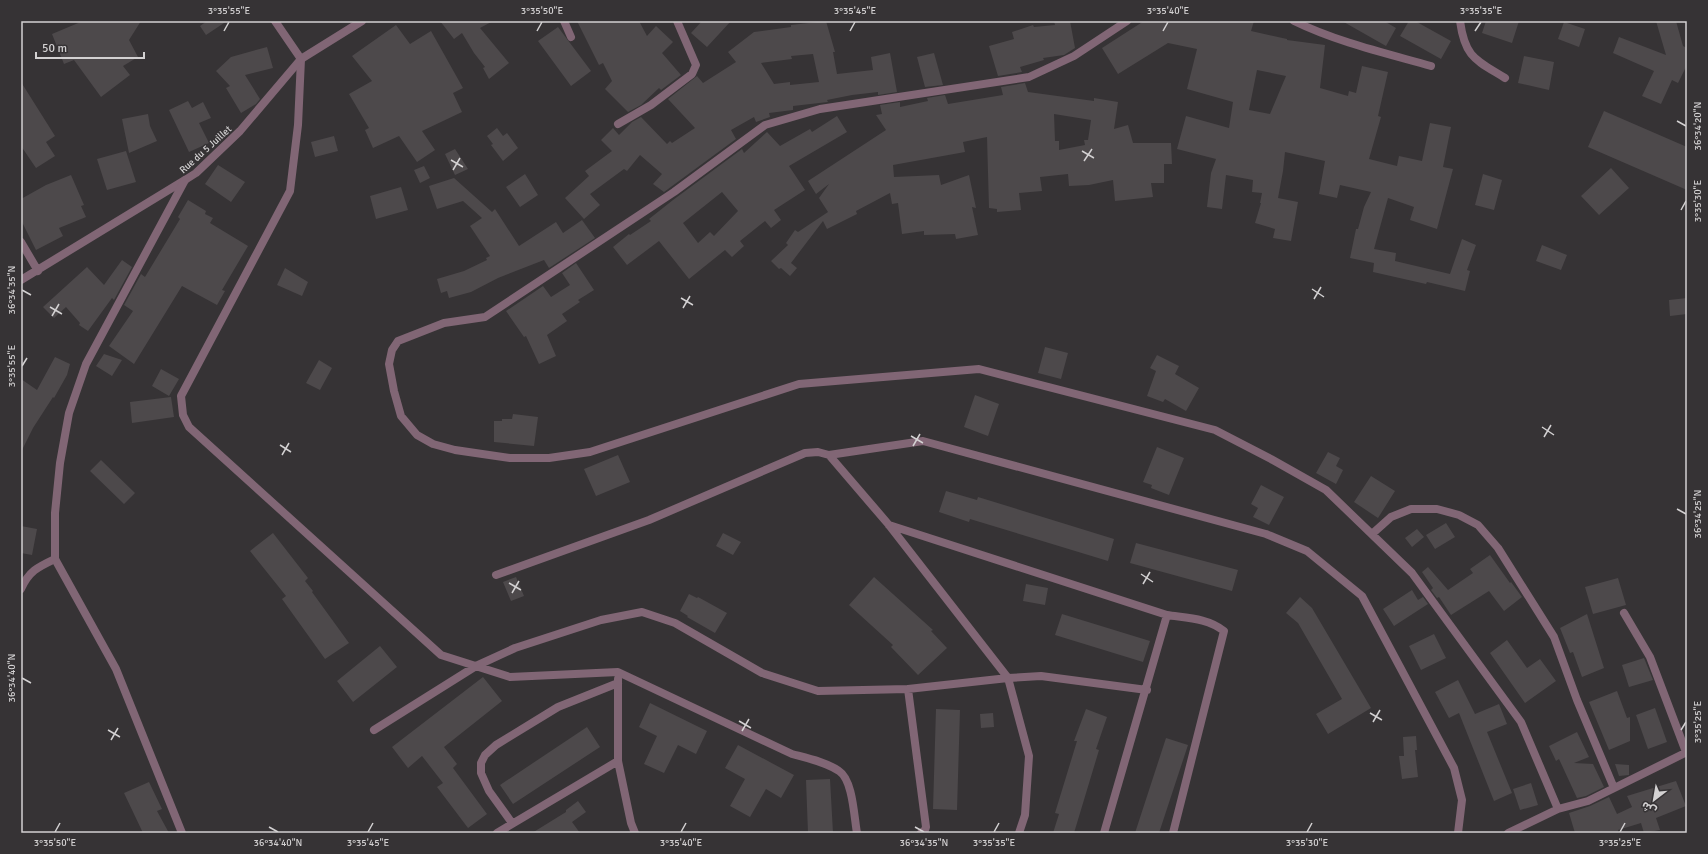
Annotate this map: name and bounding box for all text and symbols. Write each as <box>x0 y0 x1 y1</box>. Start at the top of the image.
text: 3°35'55"E <box>208 5 250 17</box>
text: 3°35'50"E <box>521 5 563 17</box>
text: 3°35'45"E <box>834 5 876 17</box>
text: 3°35'40"E <box>1147 5 1189 17</box>
text: 3°35'35"E <box>1460 5 1502 17</box>
scale bar <box>36 34 144 60</box>
text: 50 m <box>42 41 67 56</box>
text: 36°34'20"N <box>1692 102 1704 150</box>
street label: Rue du 5 Juillet <box>177 123 235 176</box>
text: 3°35'30"E <box>1692 180 1704 222</box>
text: 36°34'35"N <box>6 266 18 314</box>
text: 3°35'55"E <box>6 345 18 387</box>
text: 36°34'25"N <box>1692 490 1704 538</box>
text: 36°34'40"N <box>6 654 18 702</box>
text: 3°35'25"E <box>1692 701 1704 743</box>
north arrow <box>1634 780 1674 820</box>
text: ش <box>1639 799 1659 818</box>
text: 3°35'50"E <box>34 837 76 849</box>
text: 36°34'40"N <box>254 837 302 849</box>
text: 3°35'45"E <box>347 837 389 849</box>
text: 3°35'40"E <box>660 837 702 849</box>
text: 36°34'35"N <box>900 837 948 849</box>
text: 3°35'35"E <box>973 837 1015 849</box>
text: 3°35'30"E <box>1286 837 1328 849</box>
text: 3°35'25"E <box>1599 837 1641 849</box>

